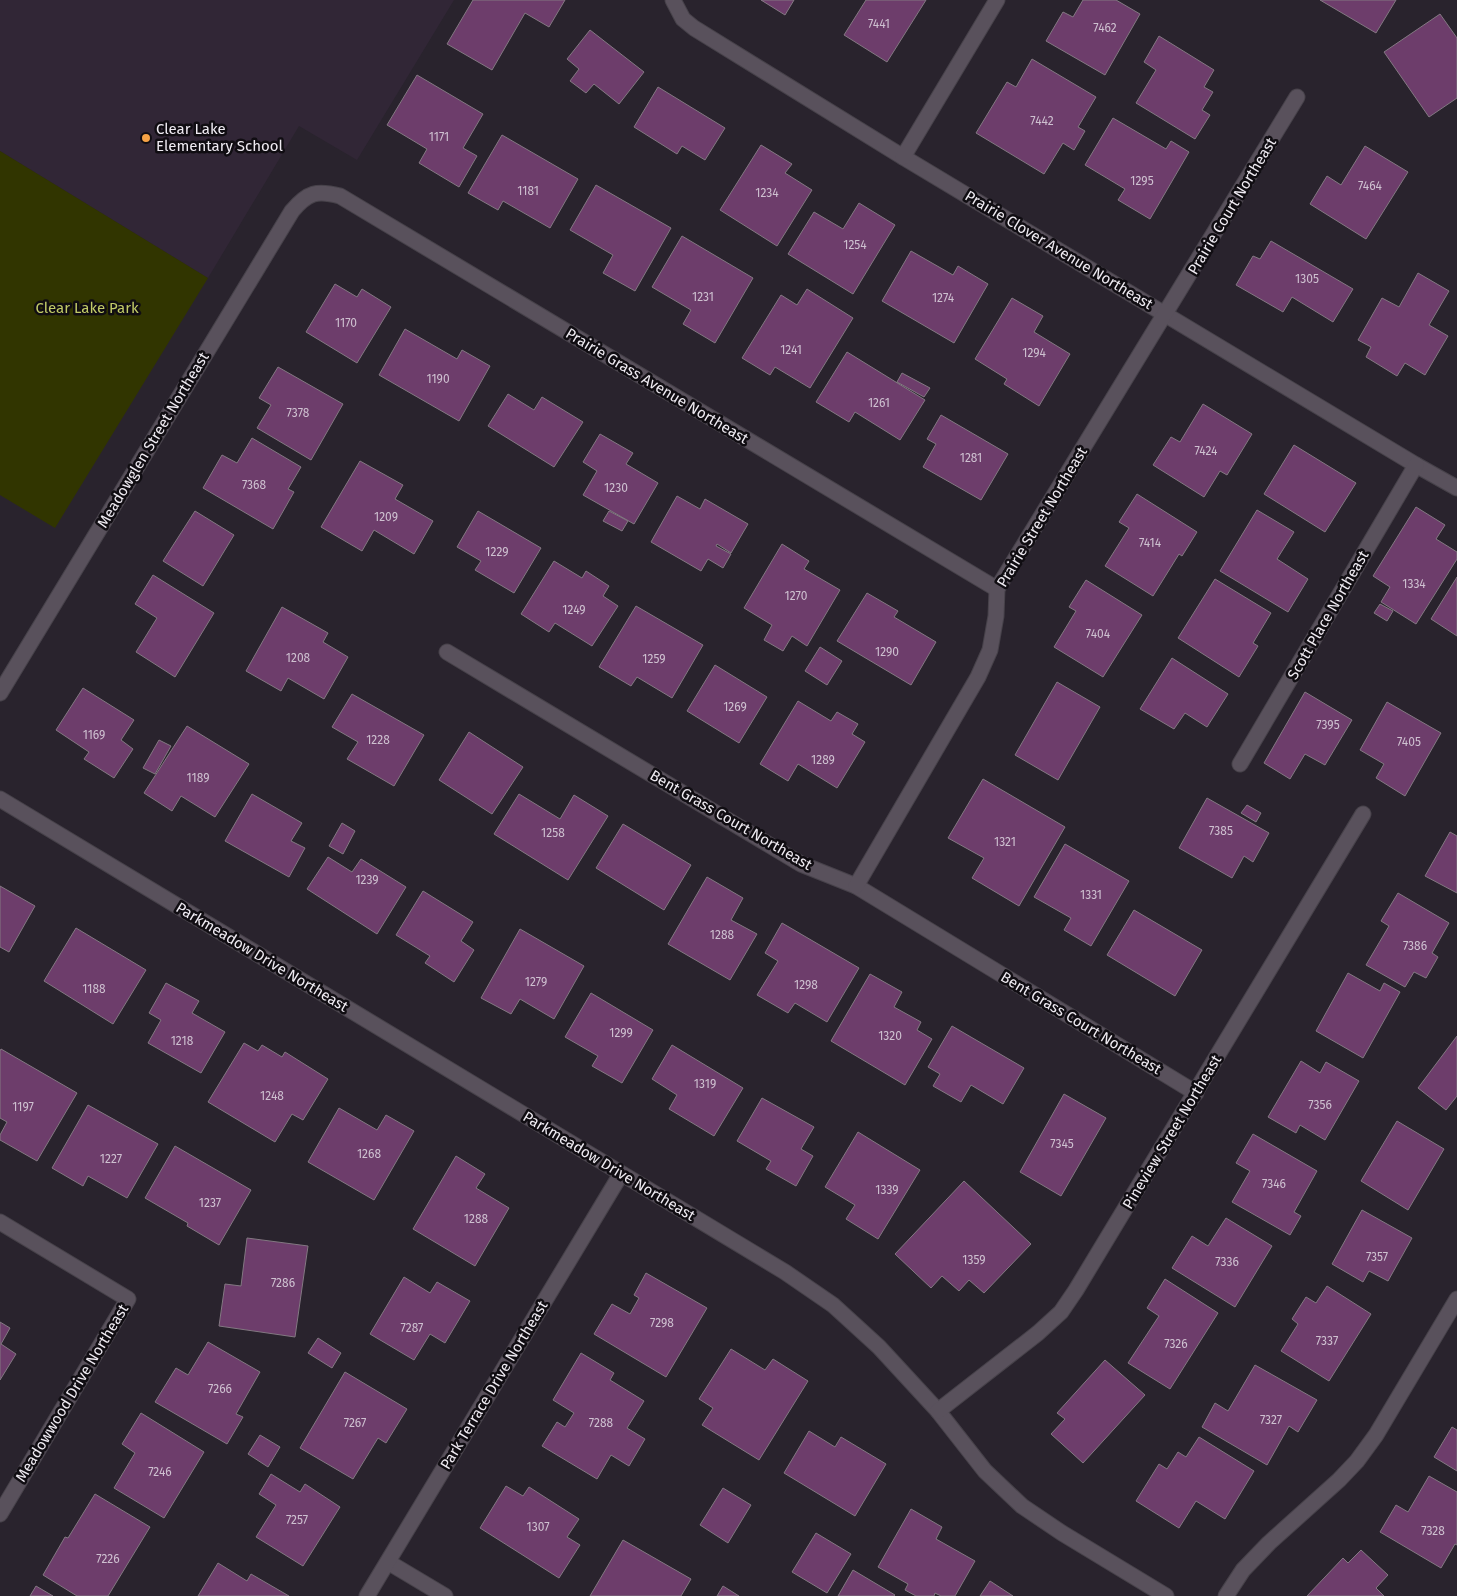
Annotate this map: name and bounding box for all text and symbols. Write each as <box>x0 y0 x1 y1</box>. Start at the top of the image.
house number: 7441 <box>868 17 890 31</box>
house number: 7462 <box>1093 21 1117 35</box>
house number: 7442 <box>1030 114 1054 128</box>
place label: Clear Lake Elementary School <box>156 120 284 155</box>
house number: 1171 <box>429 130 449 144</box>
marker: Clear Lake Elementary School <box>140 132 152 144</box>
street label: Prairie Court Northeast <box>1184 134 1280 278</box>
house number: 1295 <box>1130 174 1154 188</box>
house number: 7464 <box>1358 179 1383 193</box>
house number: 1181 <box>517 184 539 198</box>
house number: 1234 <box>755 186 779 200</box>
street label: Prairie Clover Avenue Northeast <box>962 187 1157 314</box>
house number: 1254 <box>843 238 867 252</box>
house number: 1305 <box>1295 272 1319 286</box>
house number: 1231 <box>692 290 714 304</box>
house number: 1274 <box>932 291 955 305</box>
park label: Clear Lake Park <box>35 299 139 317</box>
house number: 1170 <box>335 316 357 330</box>
street label: Prairie Grass Avenue Northeast <box>562 324 752 448</box>
house number: 1241 <box>780 343 802 357</box>
house number: 1294 <box>1022 346 1046 360</box>
street label: Meadowglen Street Northeast <box>93 348 213 531</box>
house number: 1190 <box>426 372 450 386</box>
house number: 1261 <box>868 396 890 410</box>
house number: 7378 <box>287 406 310 420</box>
street label: Prairie Street Northeast <box>993 443 1091 590</box>
house number: 7424 <box>1195 444 1218 458</box>
house number: 1281 <box>960 451 982 465</box>
house number: 7368 <box>242 478 266 492</box>
house number: 1230 <box>604 481 628 495</box>
house number: 1209 <box>374 510 398 524</box>
house number: 7414 <box>1139 536 1162 550</box>
house number: 1229 <box>485 545 509 559</box>
street label: Scott Place Northeast <box>1284 547 1373 683</box>
house number: 1334 <box>1402 577 1426 591</box>
house number: 1270 <box>785 589 808 603</box>
house number: 1249 <box>562 603 586 617</box>
house number: 7404 <box>1086 627 1111 641</box>
house number: 1290 <box>875 645 899 659</box>
house number: 1208 <box>286 651 311 665</box>
house number: 1259 <box>642 652 666 666</box>
house number: 1269 <box>723 700 747 714</box>
house number: 7395 <box>1316 718 1340 732</box>
house number: 1169 <box>83 728 105 742</box>
house number: 1228 <box>366 733 390 747</box>
house number: 7405 <box>1397 735 1421 749</box>
house number: 1289 <box>811 753 835 767</box>
street label: Bent Grass Court Northeast <box>647 766 816 874</box>
house number: 1189 <box>187 771 209 785</box>
house number: 7385 <box>1209 824 1233 838</box>
house number: 1258 <box>541 826 565 840</box>
house number: 1321 <box>994 835 1016 849</box>
house number: 1239 <box>355 873 379 887</box>
house number: 1331 <box>1080 888 1102 902</box>
street label: Parkmeadow Drive Northeast <box>173 898 352 1016</box>
house number: 1288 <box>710 928 735 942</box>
house number: 7386 <box>1403 939 1427 953</box>
street label: Bent Grass Court Northeast <box>997 968 1165 1078</box>
house number: 1279 <box>525 975 547 989</box>
house number: 1298 <box>794 978 818 992</box>
house number: 1188 <box>82 982 106 996</box>
house number: 1299 <box>609 1026 633 1040</box>
house number: 1320 <box>878 1029 902 1043</box>
house number: 1218 <box>171 1034 194 1048</box>
street label: Pineview Street Northeast <box>1119 1051 1225 1212</box>
house number: 1319 <box>694 1077 716 1091</box>
house number: 1248 <box>260 1089 284 1103</box>
house number: 7356 <box>1308 1098 1332 1112</box>
house number: 1197 <box>12 1100 34 1114</box>
street label: Parkmeadow Drive Northeast <box>520 1107 699 1225</box>
house number: 7345 <box>1050 1137 1074 1151</box>
house number: 1268 <box>357 1147 381 1161</box>
house number: 1227 <box>100 1152 122 1166</box>
house number: 7346 <box>1262 1177 1286 1191</box>
house number: 1339 <box>875 1183 899 1197</box>
house number: 1237 <box>199 1196 221 1210</box>
house number: 1288 <box>464 1212 489 1226</box>
house number: 7357 <box>1366 1250 1388 1264</box>
house number: 1359 <box>962 1253 986 1267</box>
house number: 7336 <box>1215 1255 1239 1269</box>
house number: 7286 <box>271 1276 295 1290</box>
street label: Park Terrace Drive Northeast <box>436 1297 552 1473</box>
street label: Meadowwood Drive Northeast <box>12 1300 133 1485</box>
house number: 7298 <box>650 1316 674 1330</box>
house number: 7287 <box>401 1321 423 1335</box>
house number: 7337 <box>1316 1334 1338 1348</box>
house number: 7326 <box>1164 1337 1188 1351</box>
house number: 7266 <box>208 1382 232 1396</box>
house number: 7327 <box>1260 1413 1282 1427</box>
house number: 7267 <box>344 1416 366 1430</box>
house number: 7288 <box>589 1416 614 1430</box>
house number: 7246 <box>148 1465 172 1479</box>
house number: 7257 <box>286 1513 308 1527</box>
house number: 1307 <box>527 1520 549 1534</box>
house number: 7328 <box>1421 1524 1445 1538</box>
house number: 7226 <box>96 1552 120 1566</box>

